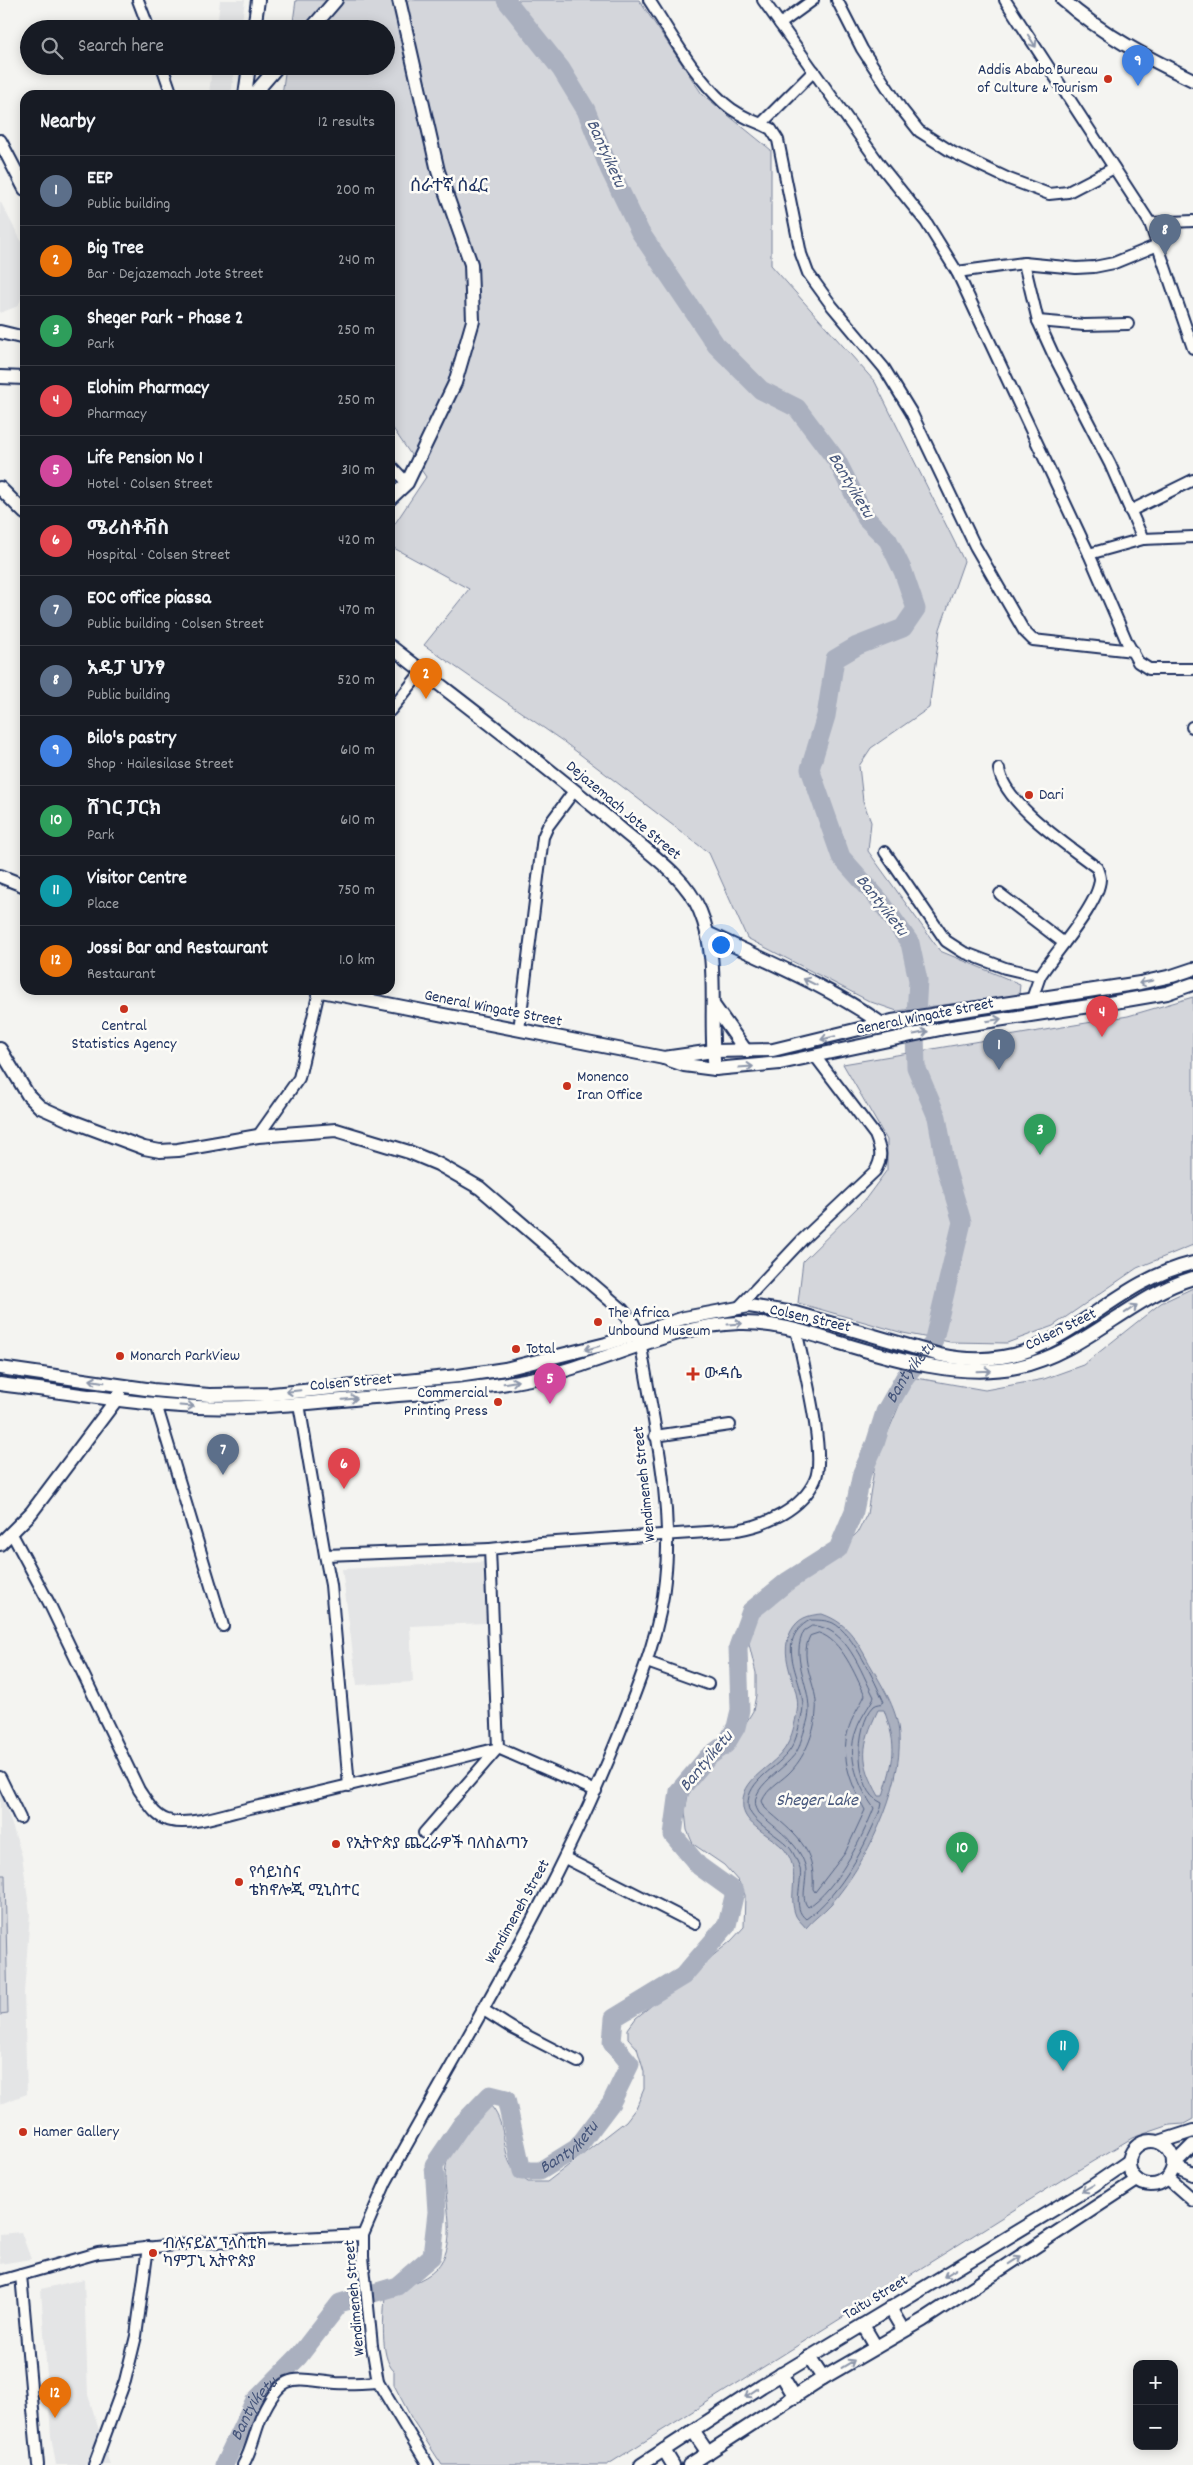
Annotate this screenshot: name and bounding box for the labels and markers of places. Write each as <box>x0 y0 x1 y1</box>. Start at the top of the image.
pin: 9 <box>1122 45 1154 86</box>
place label: Addis Ababa Bureau of Culture & Tourism <box>977 59 1098 100</box>
marker: Addis Ababa Bureau of Culture & Tourism <box>1102 73 1114 85</box>
pin: 8 <box>1149 214 1181 255</box>
pin: 2 <box>410 658 442 699</box>
place label: Dari <box>1039 784 1064 807</box>
marker: Dari <box>1023 789 1035 801</box>
pin: 4 <box>1086 996 1118 1037</box>
marker: Central Statistics Agency <box>118 1003 130 1015</box>
place label: Central Statistics Agency <box>72 1015 177 1056</box>
pin: 1 <box>983 1029 1015 1070</box>
place label: Monenco Iran Office <box>577 1066 642 1107</box>
marker: Monenco Iran Office <box>561 1080 573 1092</box>
pin: 3 <box>1024 1114 1056 1155</box>
place label: The Africa Unbound Museum <box>608 1302 711 1343</box>
marker: The Africa Unbound Museum <box>592 1316 604 1328</box>
place label: Total <box>526 1338 555 1361</box>
marker: Total <box>510 1343 522 1355</box>
place label: Monarch ParkView <box>130 1345 240 1368</box>
marker: Monarch ParkView <box>114 1350 126 1362</box>
pin: 5 <box>534 1363 566 1404</box>
place label: ውዳሴ <box>704 1363 743 1386</box>
marker: ውዳሴ <box>686 1367 700 1381</box>
place label: Commercial Printing Press <box>404 1382 488 1423</box>
marker: Commercial Printing Press <box>492 1396 504 1408</box>
pin: 7 <box>207 1434 239 1475</box>
pin: 6 <box>328 1448 360 1489</box>
pin: 10 <box>946 1832 978 1873</box>
place label: የኢትዮጵያ ጨረራዎች ባለስልጣን <box>346 1833 528 1856</box>
marker: የኢትዮጵያ ጨረራዎች ባለስልጣን <box>330 1838 342 1850</box>
place label: የሳይነስና ቴክኖሎጂ ሚኒስተር <box>249 1862 359 1903</box>
marker: የሳይነስና ቴክኖሎጂ ሚኒስተር <box>233 1876 245 1888</box>
pin: 11 <box>1047 2030 1079 2071</box>
place label: Hamer Gallery <box>33 2121 120 2144</box>
marker: Hamer Gallery <box>17 2126 29 2138</box>
place label: ብሉናይል ፕላስቲክ ካምፓኒ ኢትዮጵያ <box>163 2233 267 2274</box>
marker: ብሉናይል ፕላስቲክ ካምፓኒ ኢትዮጵያ <box>147 2247 159 2259</box>
pin: 12 <box>39 2377 71 2418</box>

